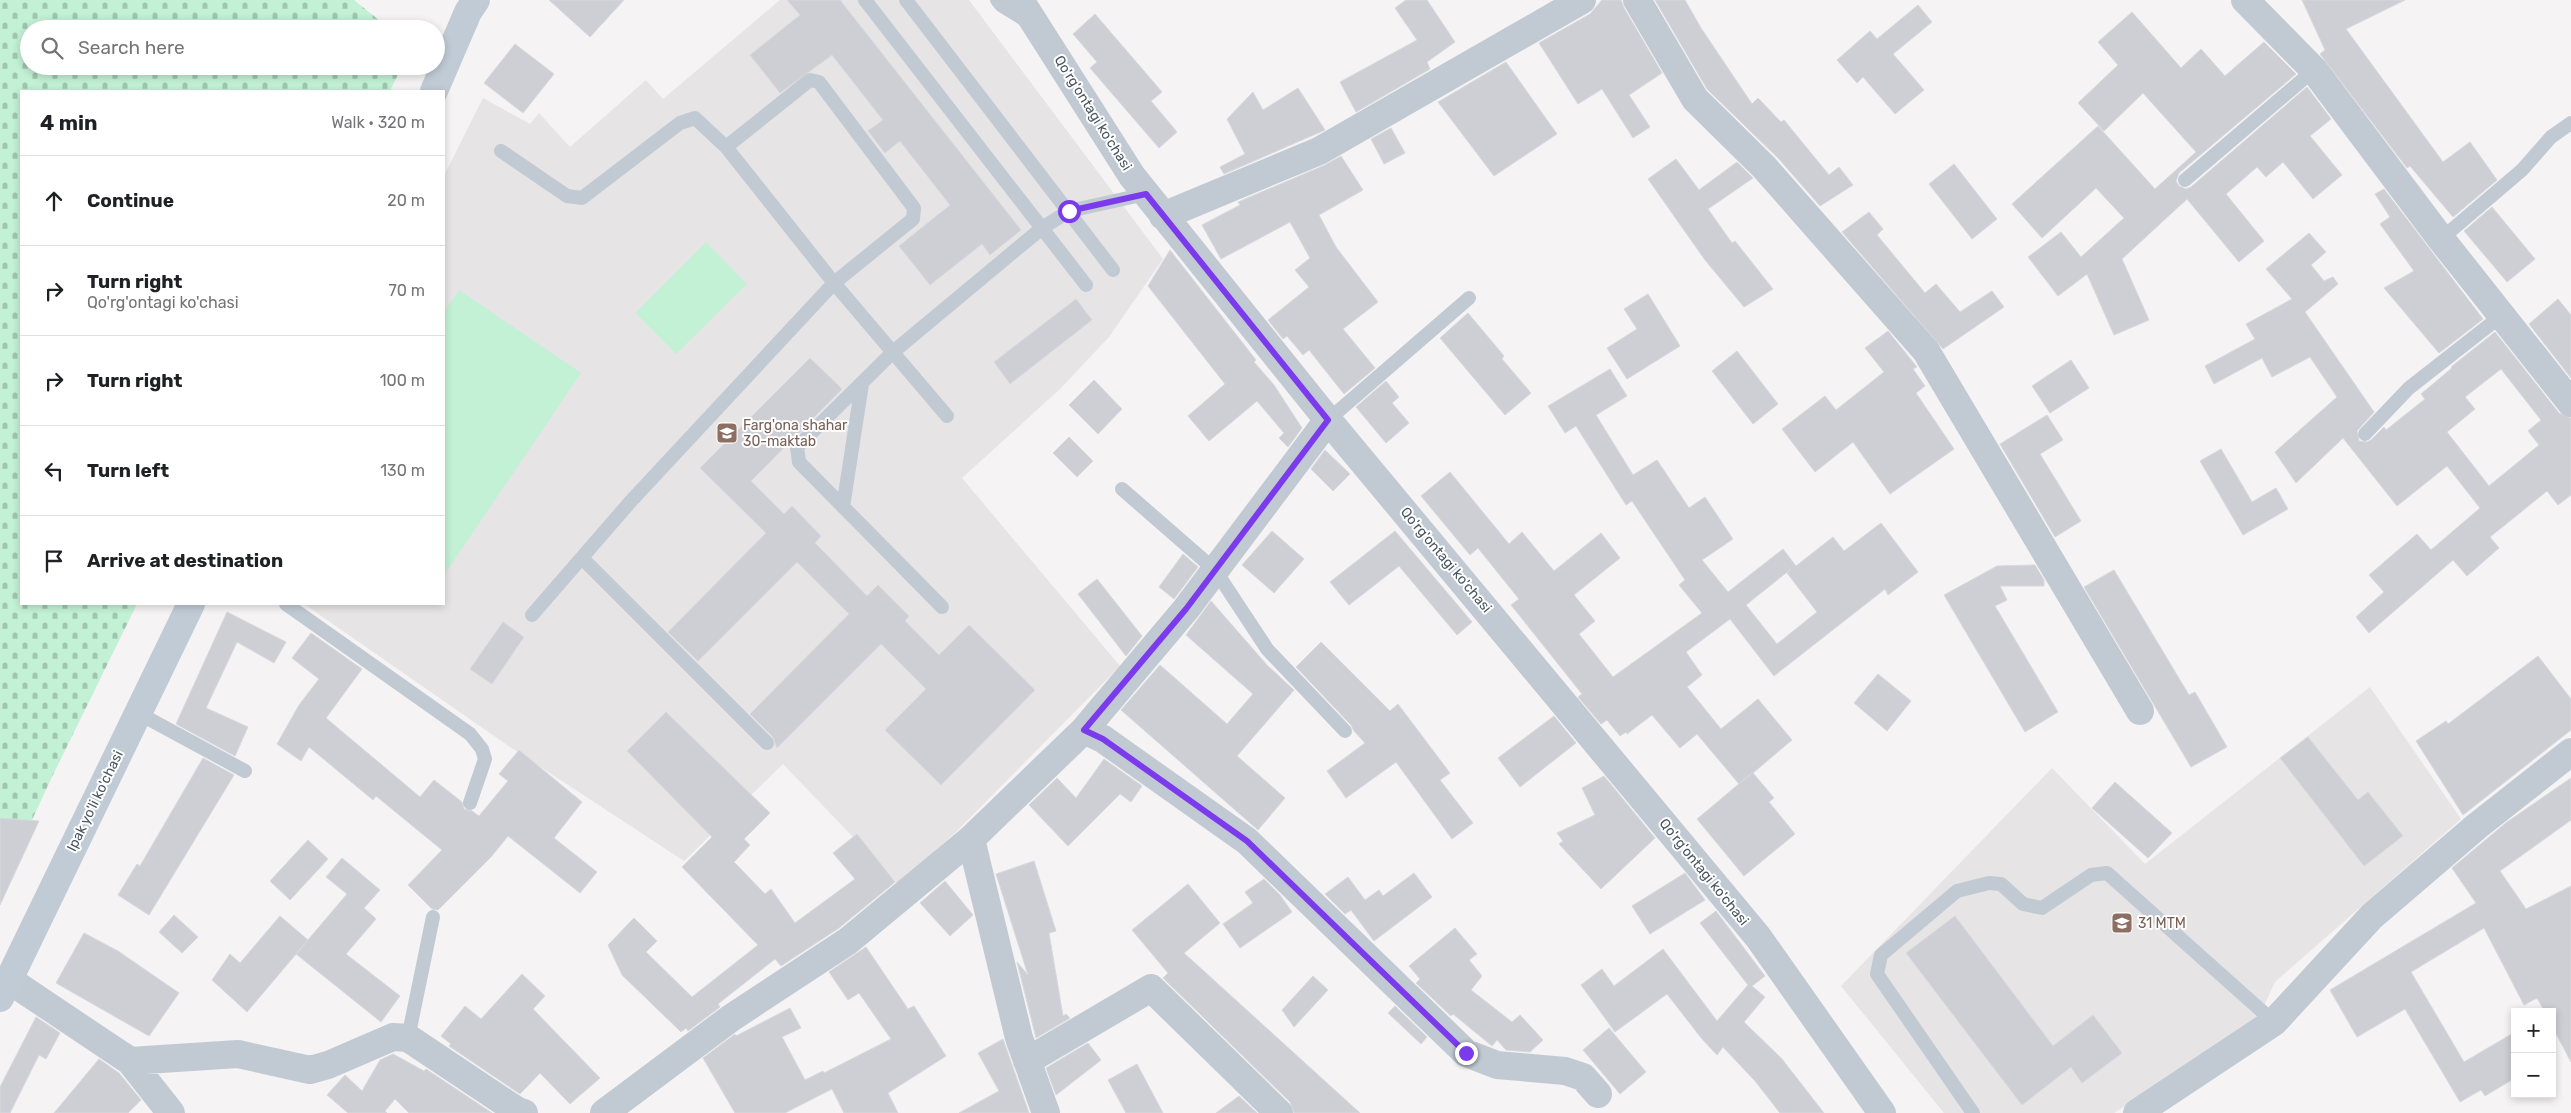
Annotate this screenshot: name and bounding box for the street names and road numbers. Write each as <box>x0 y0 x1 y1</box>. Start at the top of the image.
street label: Qo'rg'ontagi ko'chasi <box>1051 52 1135 174</box>
street label: Qo'rg'ontagi ko'chasi <box>1397 504 1495 616</box>
street label: Ipak yo'li ko'chasi <box>63 748 127 854</box>
street label: Qo'rg'ontagi ko'chasi <box>1656 815 1752 929</box>

